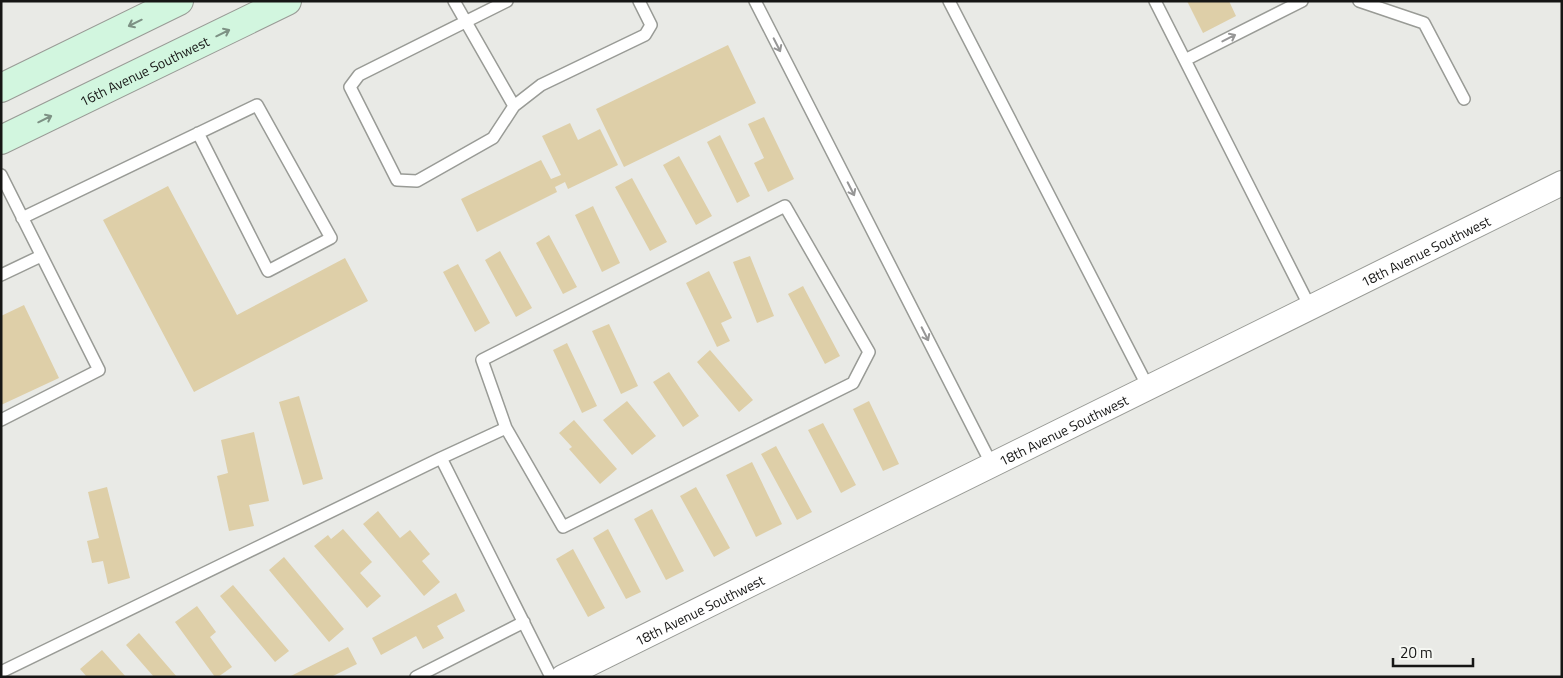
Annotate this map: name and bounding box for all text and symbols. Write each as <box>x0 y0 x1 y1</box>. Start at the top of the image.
one-way arrow <box>128 18 143 28</box>
one-way arrow <box>215 27 230 37</box>
street label: 16th Avenue Southwest <box>76 30 213 111</box>
one-way arrow <box>1221 33 1236 42</box>
one-way arrow <box>772 37 782 52</box>
one-way arrow <box>37 114 52 123</box>
one-way arrow <box>846 182 856 197</box>
street label: 18th Avenue Southwest <box>1357 210 1494 291</box>
one-way arrow <box>921 326 930 341</box>
street label: 18th Avenue Southwest <box>995 389 1132 471</box>
street label: 18th Avenue Southwest <box>631 569 768 651</box>
scale bar <box>1393 636 1473 668</box>
text: 20 m <box>1400 641 1433 664</box>

